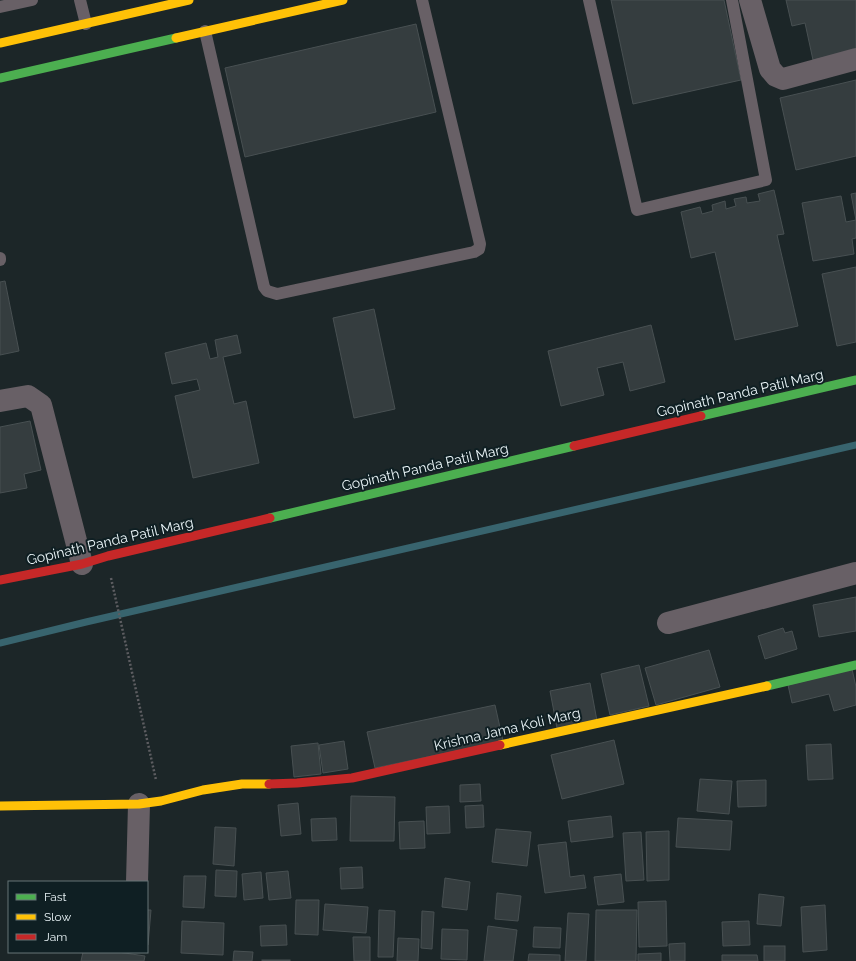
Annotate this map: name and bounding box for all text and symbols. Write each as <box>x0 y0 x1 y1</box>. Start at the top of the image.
street label: Gopinath Panda Patil Marg <box>655 366 825 420</box>
street label: Gopinath Panda Patil Marg <box>340 440 510 494</box>
street label: Gopinath Panda Patil Marg <box>25 514 195 568</box>
street label: Krishna Jama Koli Marg <box>432 704 582 754</box>
legend <box>8 881 148 953</box>
text: Fast <box>44 890 67 904</box>
text: Slow <box>44 910 71 924</box>
text: Jam <box>44 930 67 944</box>

